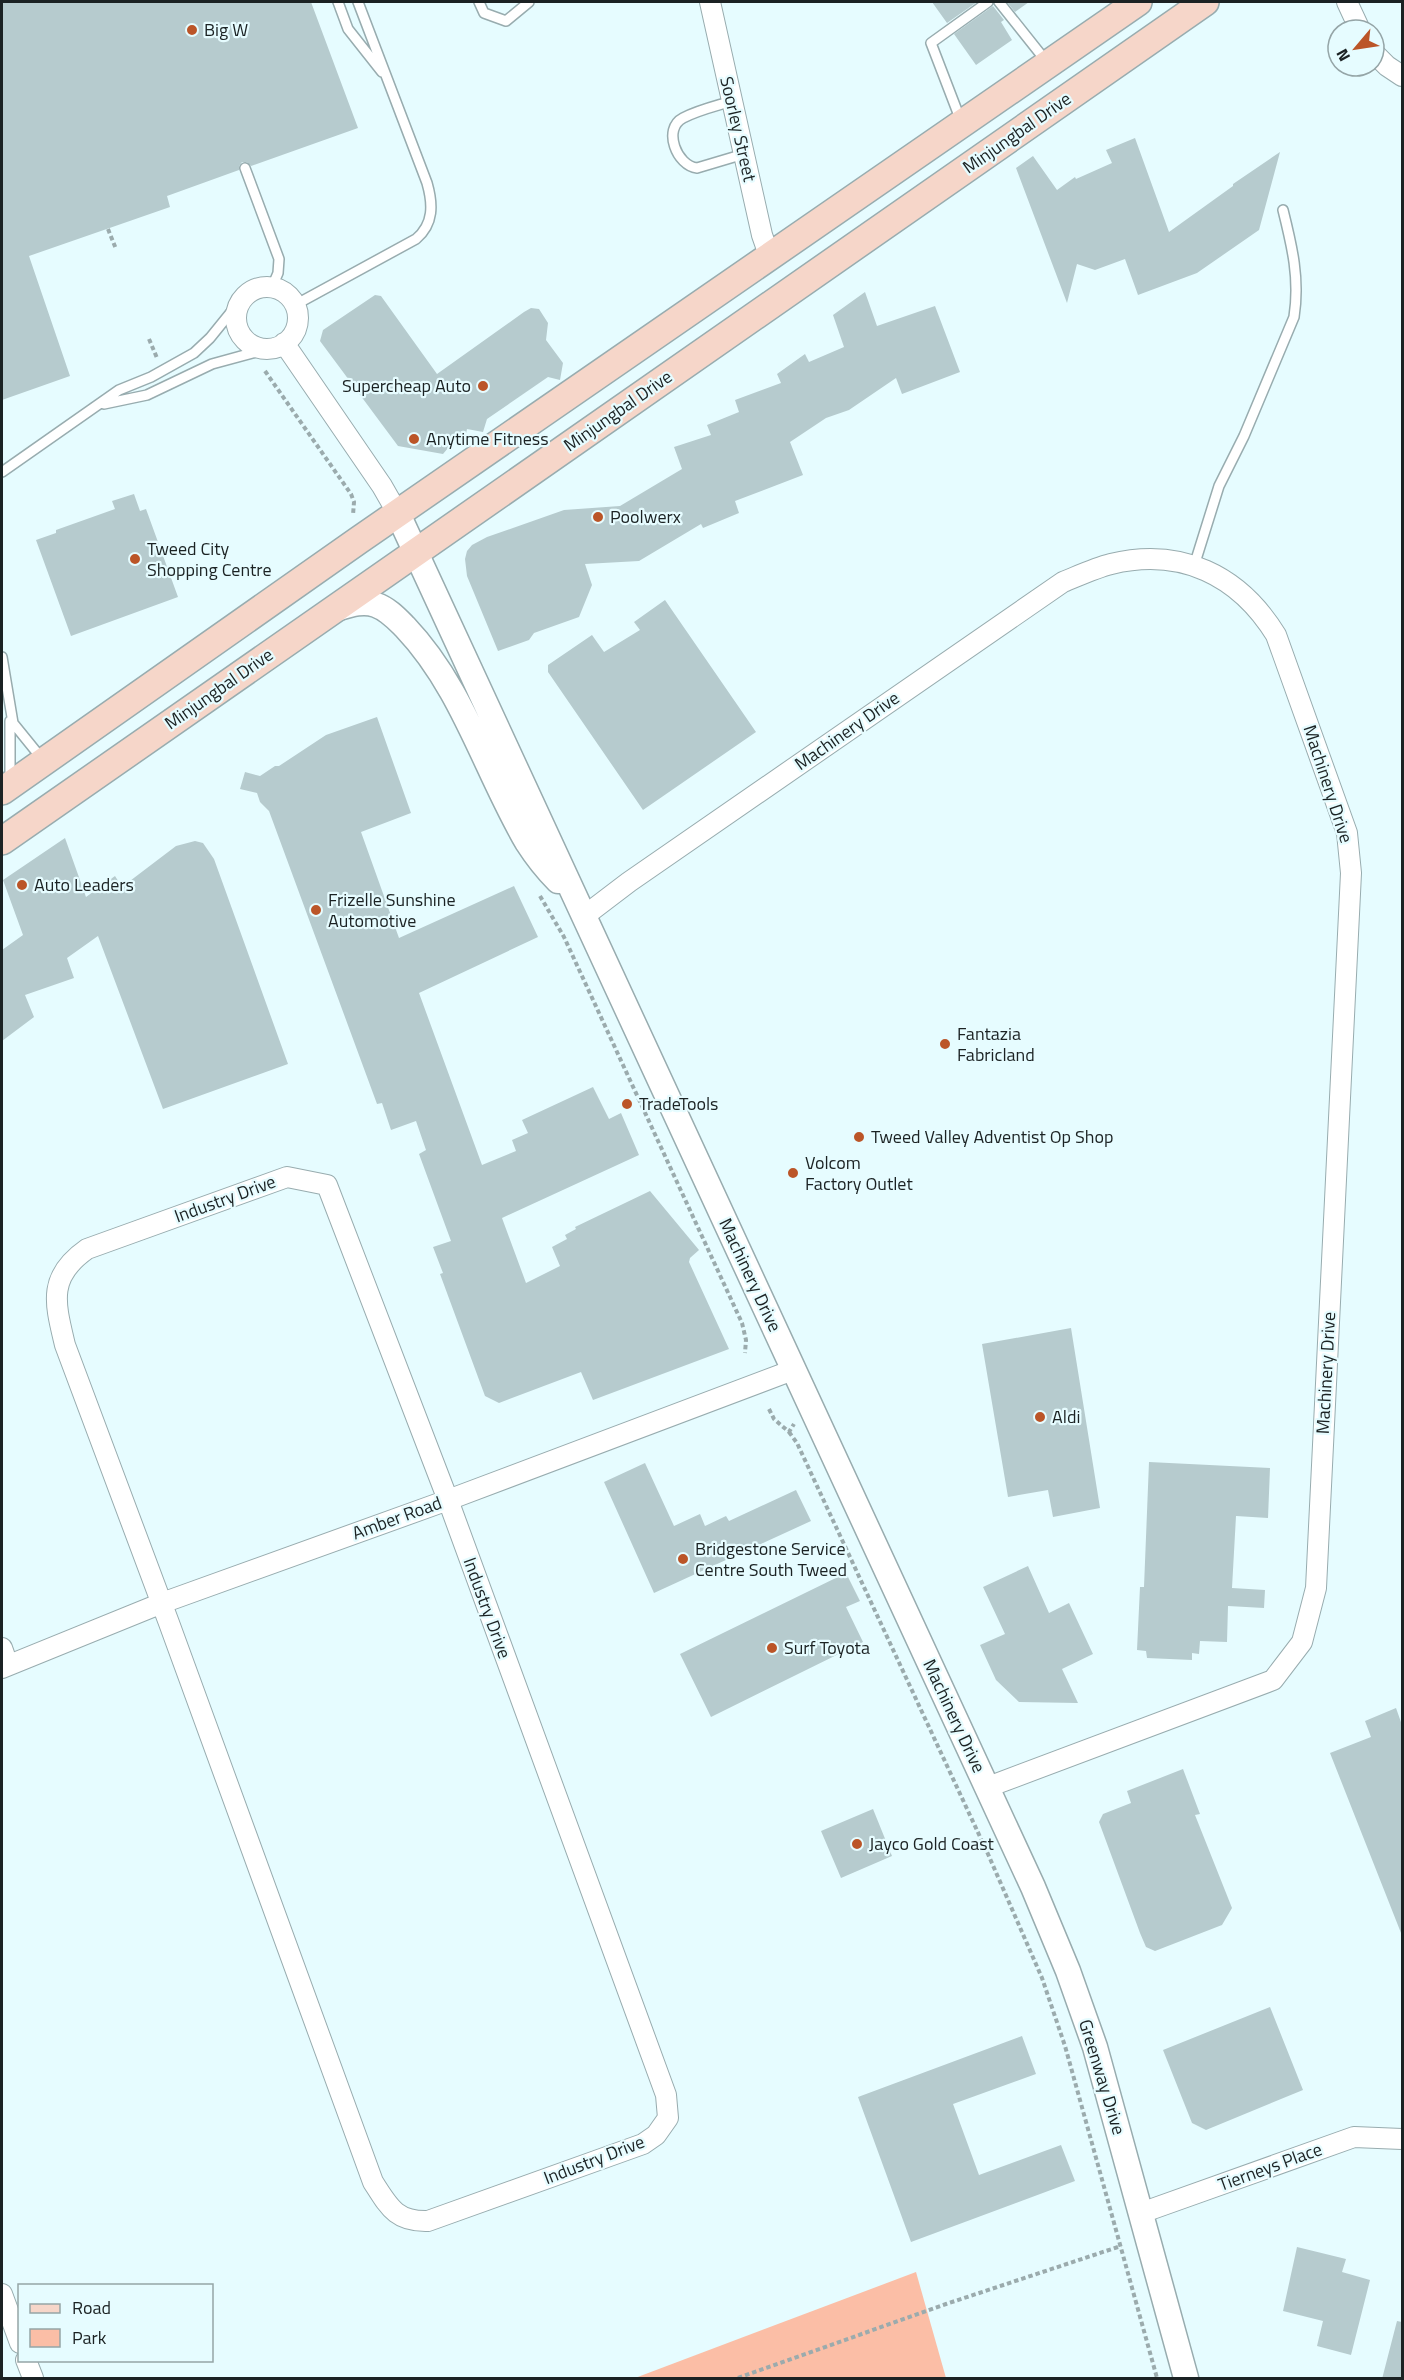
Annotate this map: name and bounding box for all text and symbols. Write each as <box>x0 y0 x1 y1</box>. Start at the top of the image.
place label: Big W <box>204 16 248 43</box>
north arrow <box>1326 18 1386 78</box>
marker: Big W <box>185 23 199 37</box>
text: N <box>1330 45 1356 66</box>
street label: Soorley Street <box>713 74 764 185</box>
street label: Minjungbal Drive <box>957 85 1077 180</box>
street label: Minjungbal Drive <box>558 363 678 458</box>
place label: Supercheap Auto <box>342 372 471 399</box>
marker: Supercheap Auto <box>476 379 490 393</box>
place label: Anytime Fitness <box>426 425 549 452</box>
marker: Anytime Fitness <box>407 432 421 446</box>
place label: Poolwerx <box>610 503 681 530</box>
marker: Poolwerx <box>591 510 605 524</box>
place label: Tweed City Shopping Centre <box>147 535 272 583</box>
marker: Tweed City Shopping Centre <box>128 552 142 566</box>
street label: Minjungbal Drive <box>159 641 279 736</box>
street label: Machinery Drive <box>789 684 905 777</box>
street label: Machinery Drive <box>1297 721 1360 846</box>
place label: Auto Leaders <box>34 871 134 898</box>
marker: Auto Leaders <box>15 878 29 892</box>
place label: Frizelle Sunshine Automotive <box>328 886 456 934</box>
marker: Frizelle Sunshine Automotive <box>309 903 323 917</box>
place label: Fantazia Fabricland <box>957 1020 1035 1068</box>
marker: Fantazia Fabricland <box>938 1037 952 1051</box>
place label: TradeTools <box>639 1090 719 1117</box>
marker: TradeTools <box>620 1097 634 1111</box>
place label: Tweed Valley Adventist Op Shop <box>871 1123 1113 1150</box>
marker: Tweed Valley Adventist Op Shop <box>852 1130 866 1144</box>
place label: Volcom Factory Outlet <box>805 1149 913 1197</box>
marker: Volcom Factory Outlet <box>786 1166 800 1180</box>
street label: Industry Drive <box>170 1168 279 1229</box>
street label: Machinery Drive <box>712 1214 789 1336</box>
street label: Machinery Drive <box>1309 1311 1342 1435</box>
place label: Aldi <box>1052 1403 1080 1430</box>
marker: Aldi <box>1033 1410 1047 1424</box>
street label: Amber Road <box>348 1489 445 1546</box>
place label: Bridgestone Service Centre South Tweed <box>695 1535 847 1583</box>
marker: Bridgestone Service Centre South Tweed <box>676 1552 690 1566</box>
street label: Industry Drive <box>457 1553 518 1662</box>
place label: Surf Toyota <box>784 1634 870 1661</box>
marker: Surf Toyota <box>765 1641 779 1655</box>
street label: Machinery Drive <box>916 1655 993 1777</box>
place label: Jayco Gold Coast <box>869 1830 995 1857</box>
marker: Jayco Gold Coast <box>850 1837 864 1851</box>
street label: Greenway Drive <box>1072 2016 1133 2138</box>
street label: Industry Drive <box>539 2128 648 2191</box>
street label: Tierneys Place <box>1214 2135 1326 2198</box>
legend <box>18 2284 213 2362</box>
text: Road <box>72 2294 111 2321</box>
text: Park <box>72 2324 107 2351</box>

